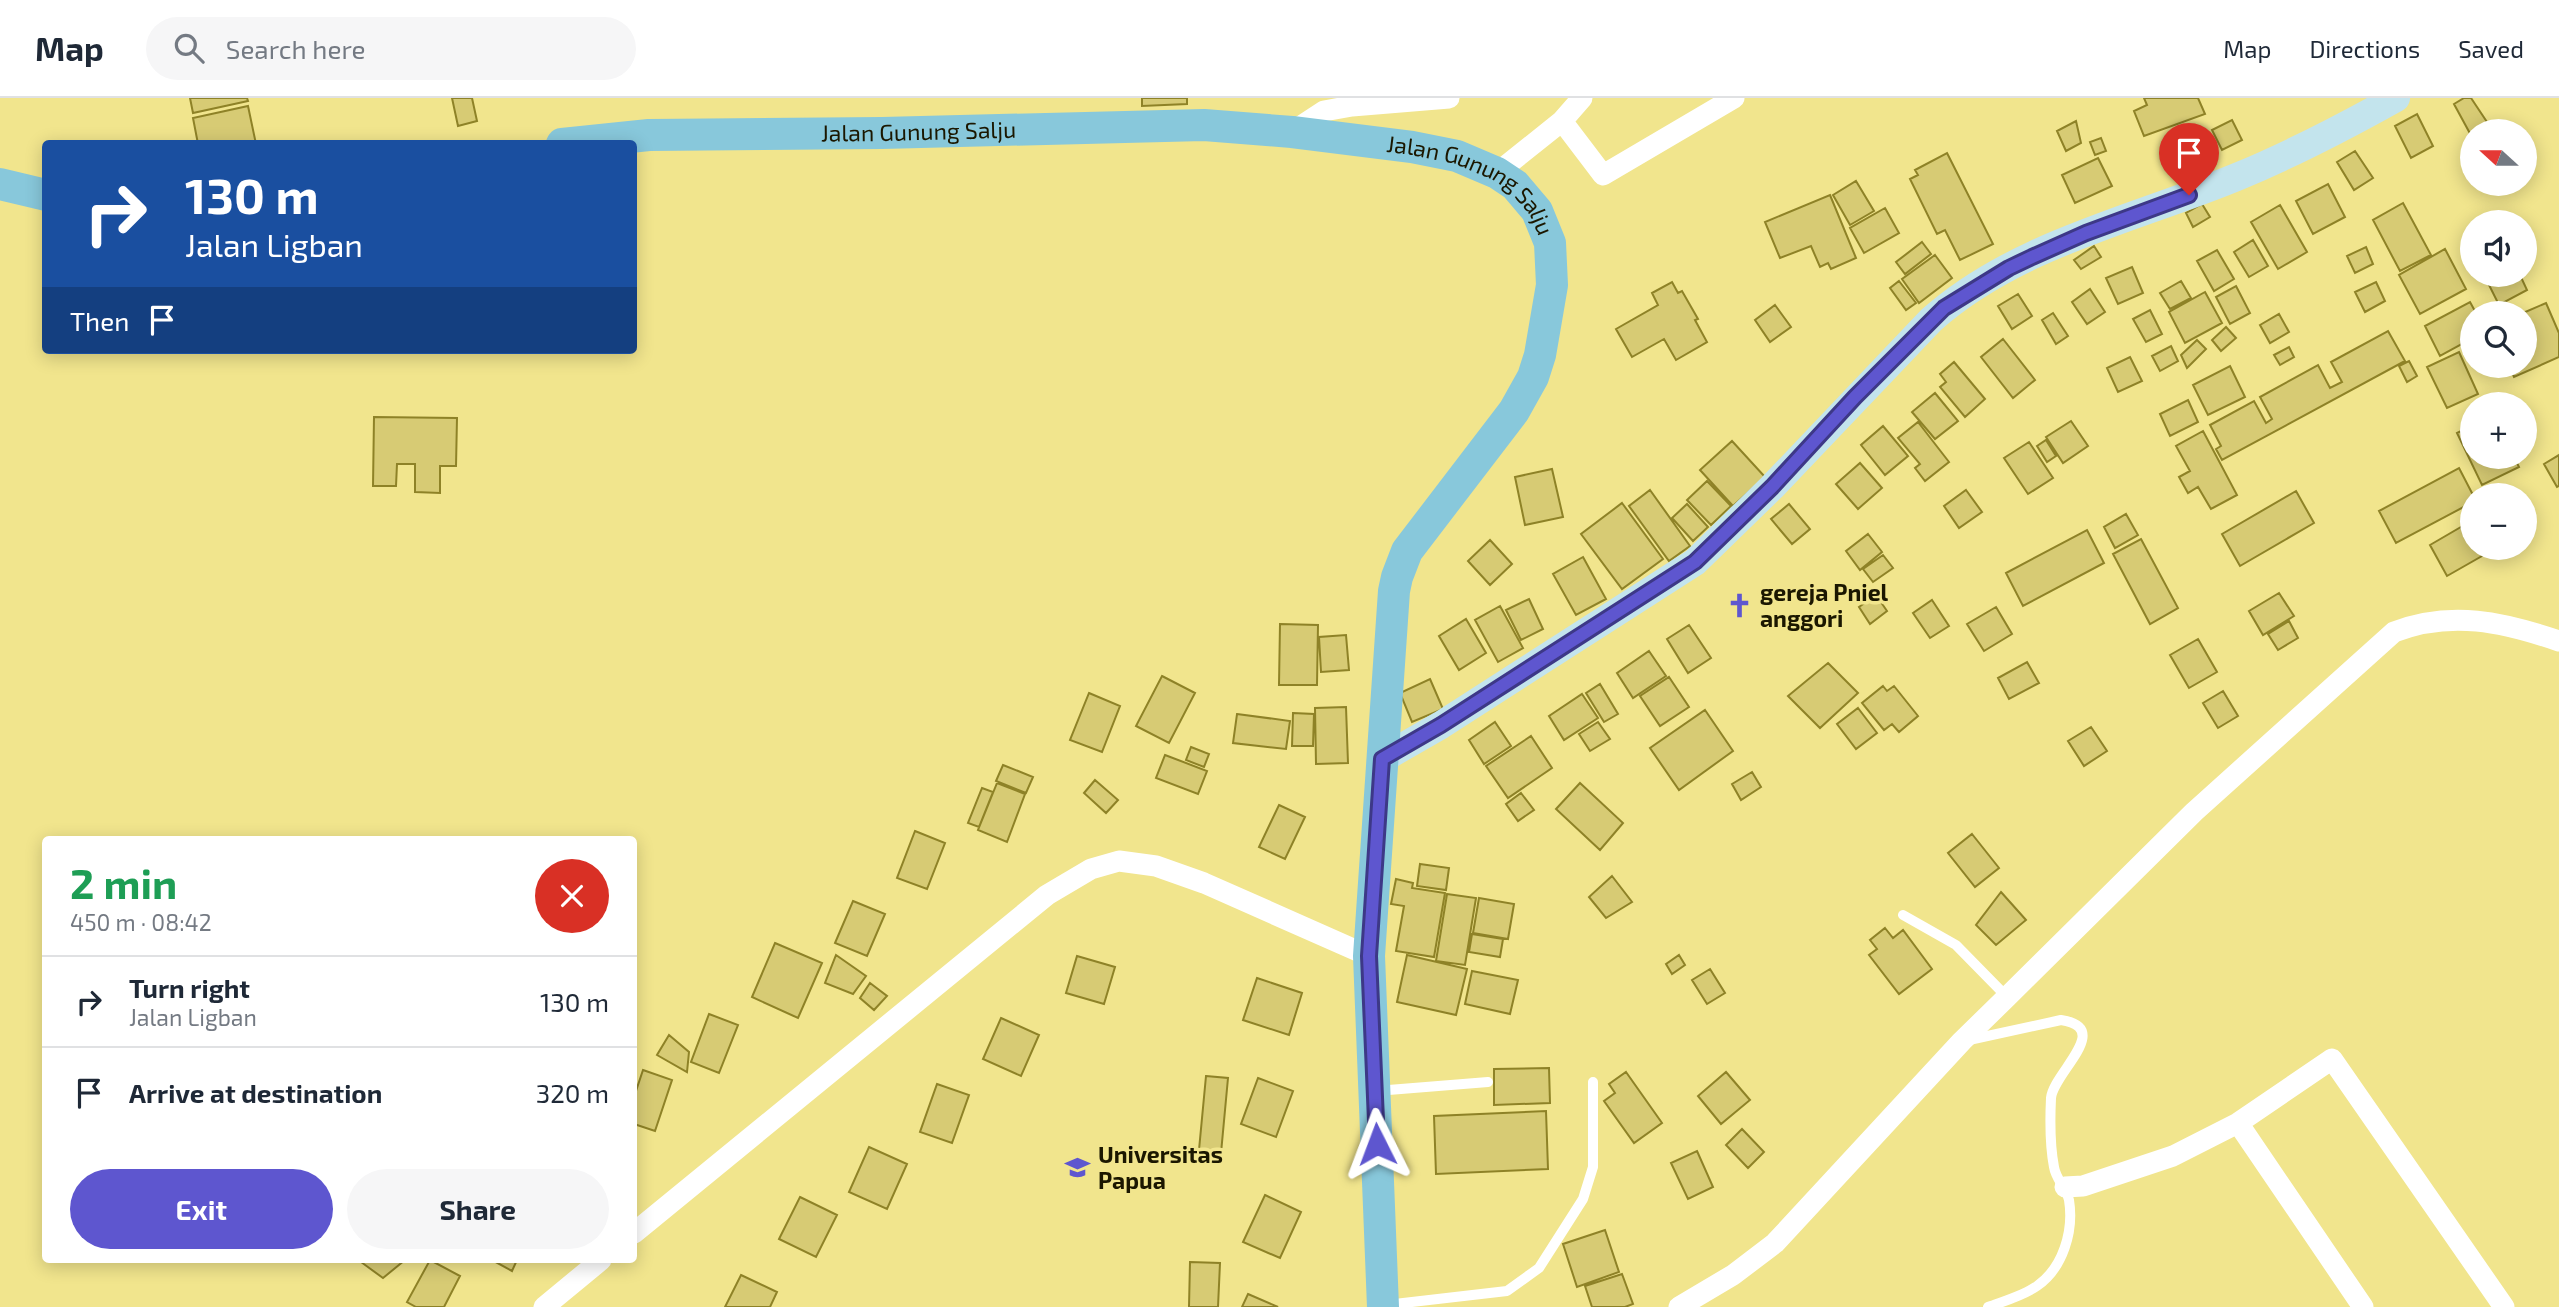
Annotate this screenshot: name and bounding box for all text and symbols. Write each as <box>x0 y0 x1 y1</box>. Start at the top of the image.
search box <box>146 17 636 80</box>
text: Map <box>35 28 104 68</box>
icon: search <box>170 29 208 67</box>
text: Search here <box>226 33 365 64</box>
text: Map <box>2223 34 2271 63</box>
text: Directions <box>2309 34 2420 63</box>
text: Saved <box>2458 34 2524 63</box>
street label: Jalan Gunung Salju <box>821 115 1016 147</box>
north arrow <box>2460 119 2538 196</box>
map controls <box>2460 119 2537 560</box>
pin <box>2159 123 2219 195</box>
street label: Jalan Gunung Salju <box>1385 129 1560 239</box>
icon: arrive <box>2170 134 2208 172</box>
text: 130 m <box>185 165 319 224</box>
icon: right <box>70 168 161 259</box>
button: sound <box>2460 210 2537 287</box>
text: Jalan Ligban <box>185 225 363 263</box>
icon: arrive <box>143 301 181 339</box>
button: search <box>2460 301 2537 378</box>
text: Then <box>70 305 129 336</box>
button: + <box>2460 392 2537 469</box>
button: − <box>2460 483 2537 560</box>
place label: gereja Pniel anggori <box>1760 578 1889 632</box>
church icon: gereja Pniel anggori <box>1726 592 1754 620</box>
text: 2 min <box>70 857 177 907</box>
button: close <box>535 859 609 933</box>
text: 450 m · 08:42 <box>70 908 212 936</box>
text: Turn right <box>129 972 250 1003</box>
icon: right <box>70 983 108 1021</box>
text: 130 m <box>540 986 609 1017</box>
text: Jalan Ligban <box>129 1003 257 1031</box>
icon: arrive <box>70 1074 108 1112</box>
text: Arrive at destination <box>129 1077 382 1108</box>
text: 320 m <box>536 1077 609 1108</box>
position arrow <box>1340 1107 1414 1181</box>
place label: Universitas Papua <box>1098 1140 1223 1194</box>
school or university icon: Universitas Papua <box>1064 1154 1092 1182</box>
button: Exit <box>70 1169 333 1249</box>
button: Share <box>347 1169 609 1249</box>

